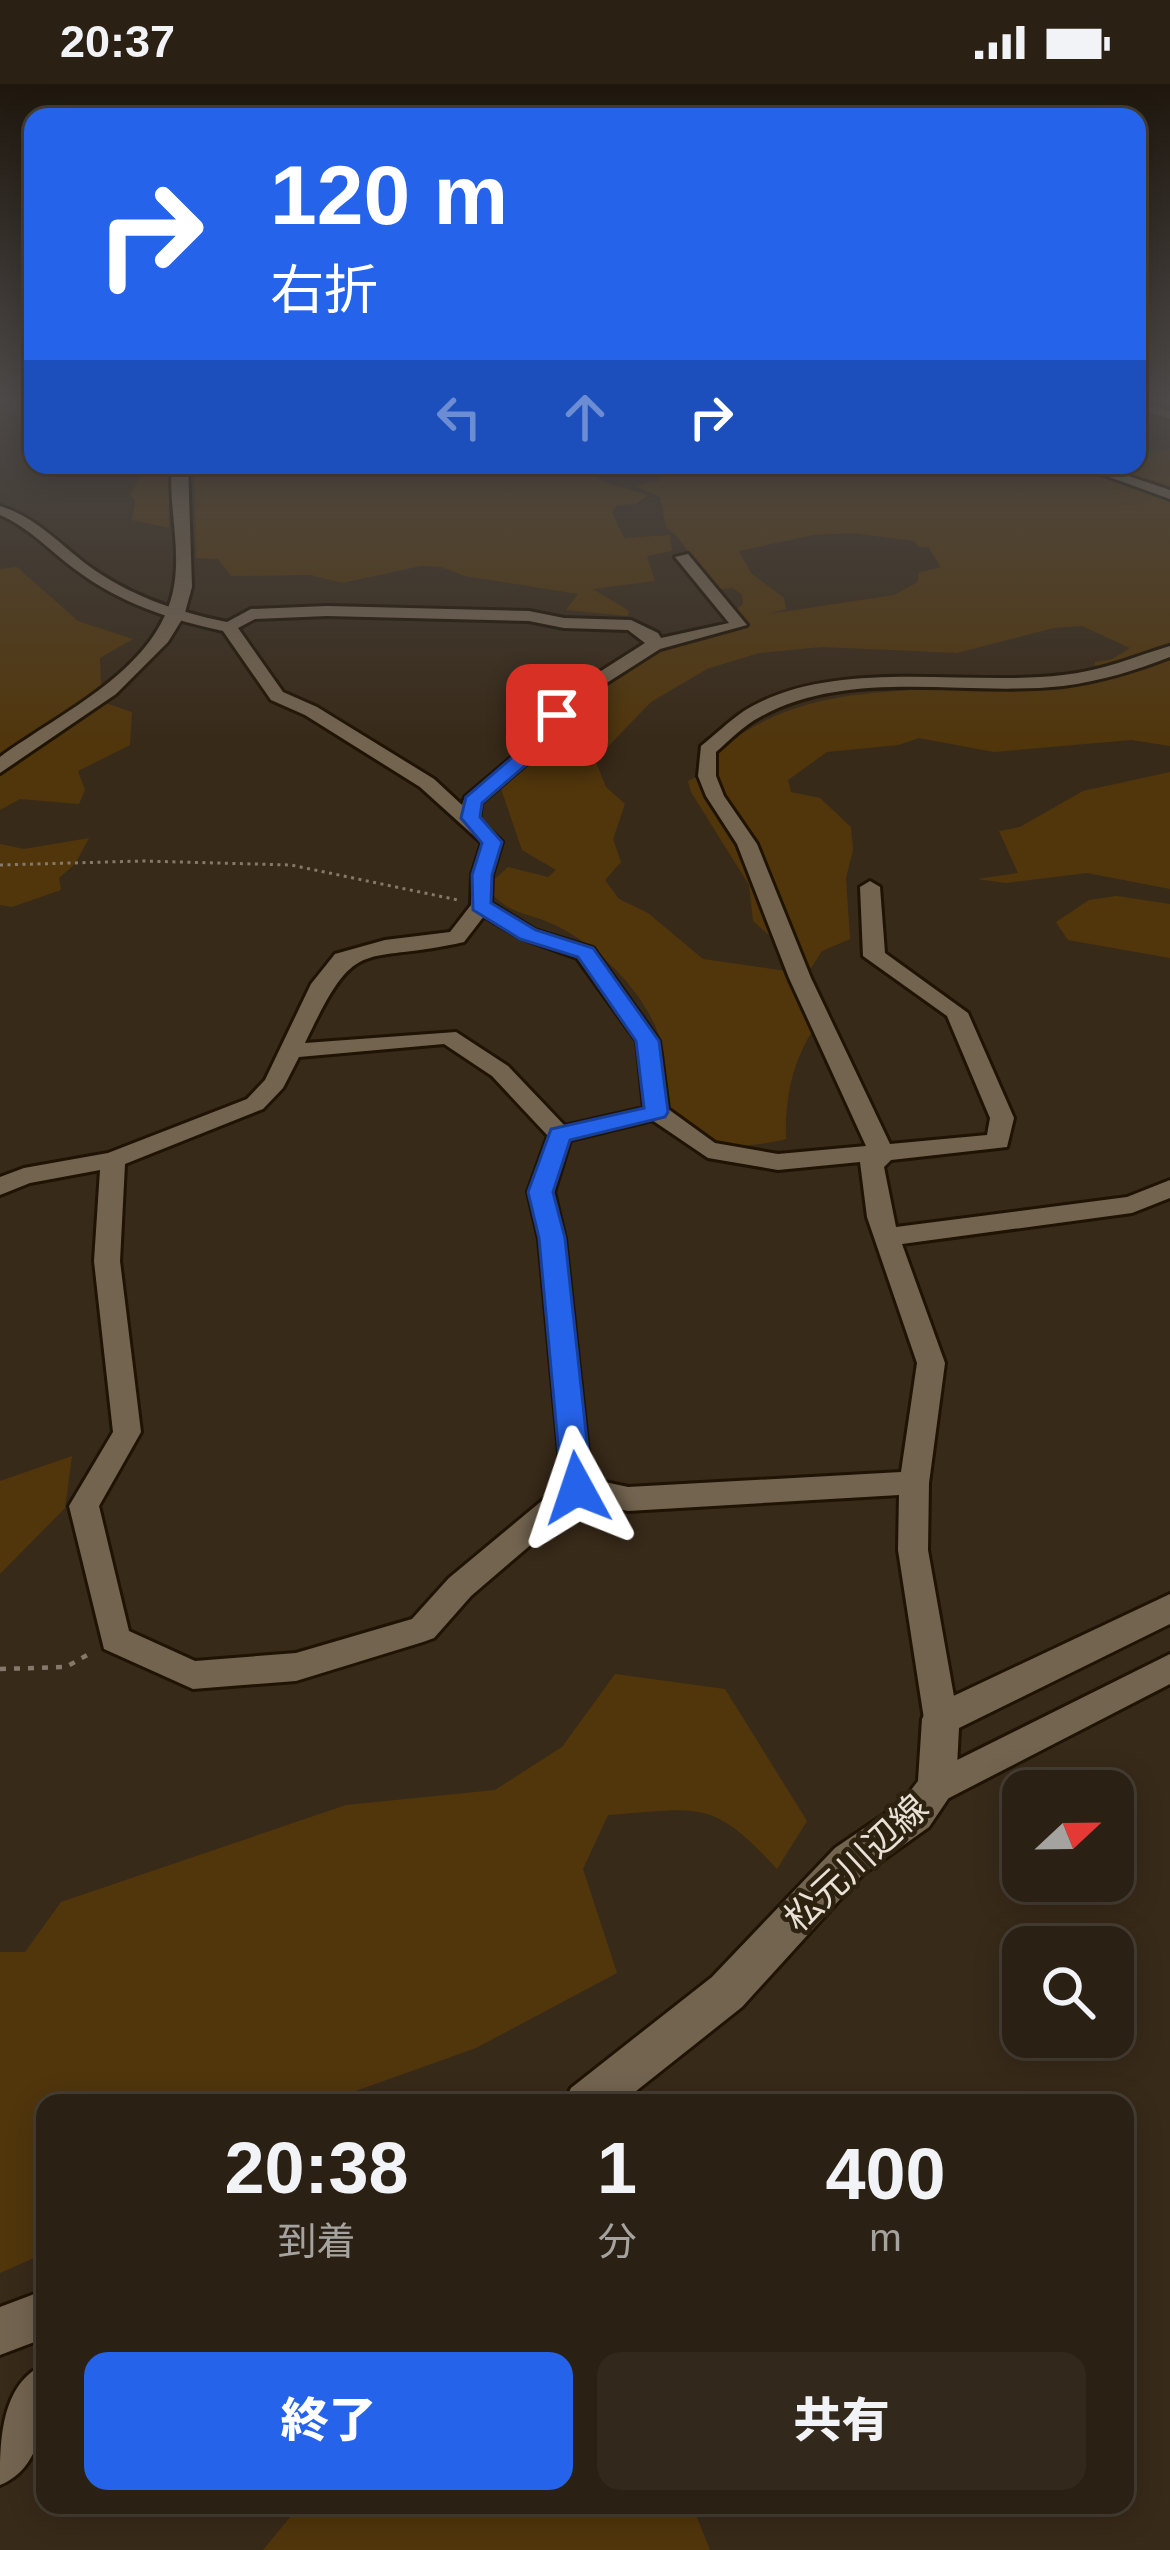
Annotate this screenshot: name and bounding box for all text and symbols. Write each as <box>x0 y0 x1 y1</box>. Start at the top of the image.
text: 20:37 <box>60 16 175 67</box>
text: 120 m <box>270 148 508 242</box>
icon: right <box>72 156 228 312</box>
text: 右折 <box>270 260 378 320</box>
icon: left <box>426 384 492 450</box>
icon: ahead <box>552 384 618 450</box>
icon: right <box>678 384 744 450</box>
pin <box>506 664 608 766</box>
icon: arrive <box>524 682 590 748</box>
position arrow <box>514 1425 640 1551</box>
north arrow <box>1002 1770 1134 1902</box>
map controls <box>1002 1770 1134 2058</box>
street label: 松元川辺線 <box>776 1787 936 1939</box>
button: search <box>1002 1926 1134 2058</box>
text: 20:38 <box>224 2128 409 2208</box>
text: 1 <box>597 2128 637 2208</box>
text: 400 <box>825 2134 946 2214</box>
text: m <box>869 2216 902 2259</box>
text: 到着 <box>277 2220 355 2263</box>
text: 分 <box>597 2220 637 2263</box>
button: 終了 <box>84 2352 573 2490</box>
button: 共有 <box>597 2352 1086 2490</box>

